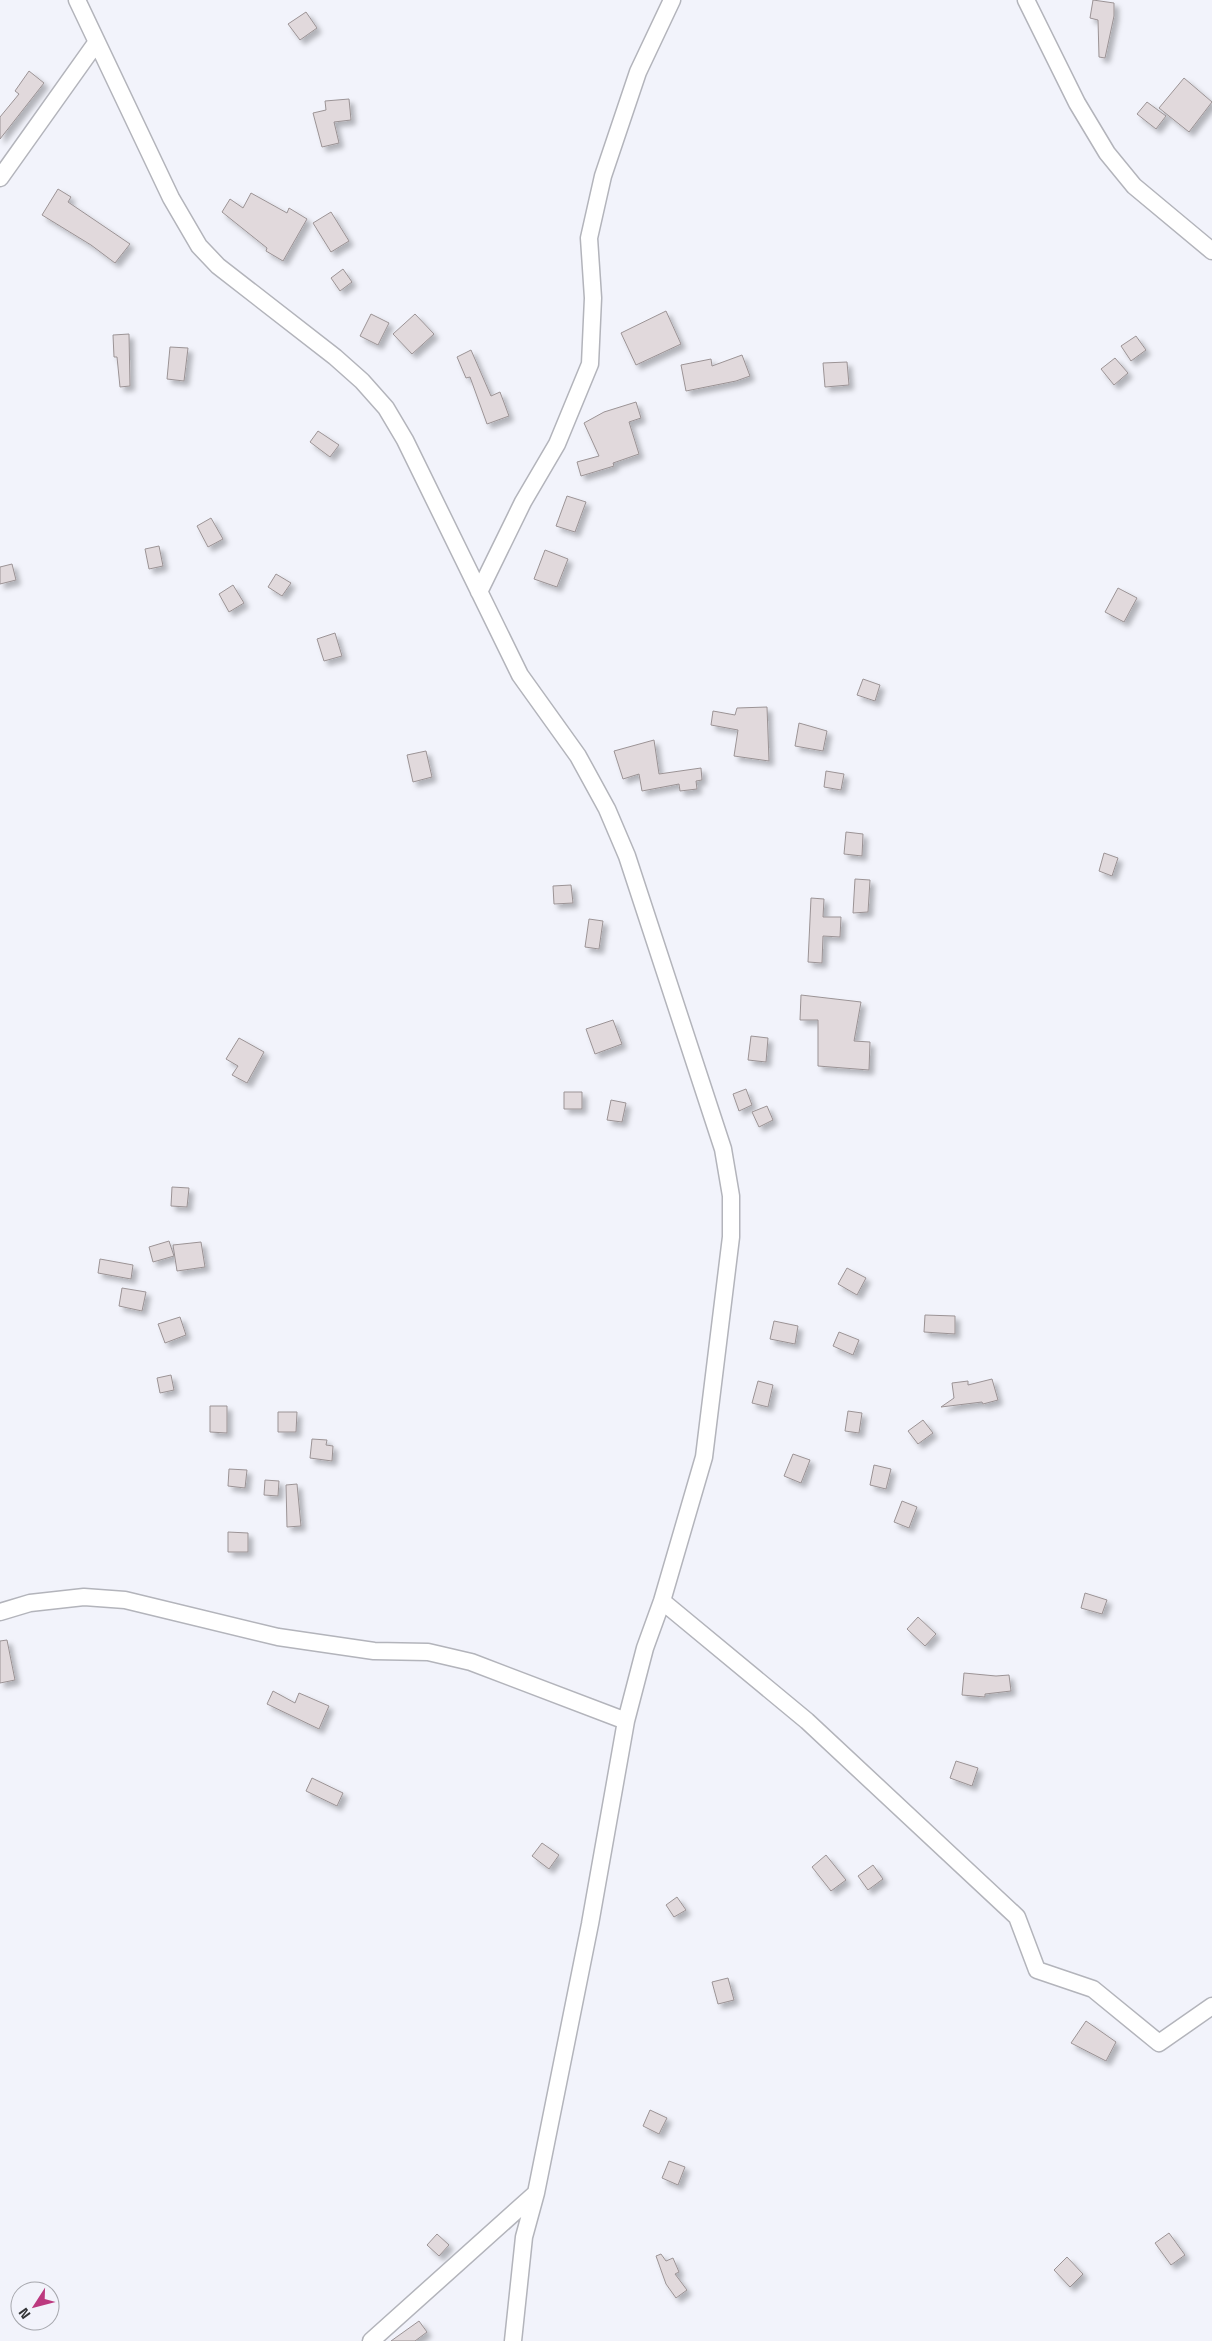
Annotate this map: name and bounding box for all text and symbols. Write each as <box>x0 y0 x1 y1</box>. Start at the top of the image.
north arrow <box>10 2281 60 2331</box>
text: N <box>13 2304 35 2324</box>

